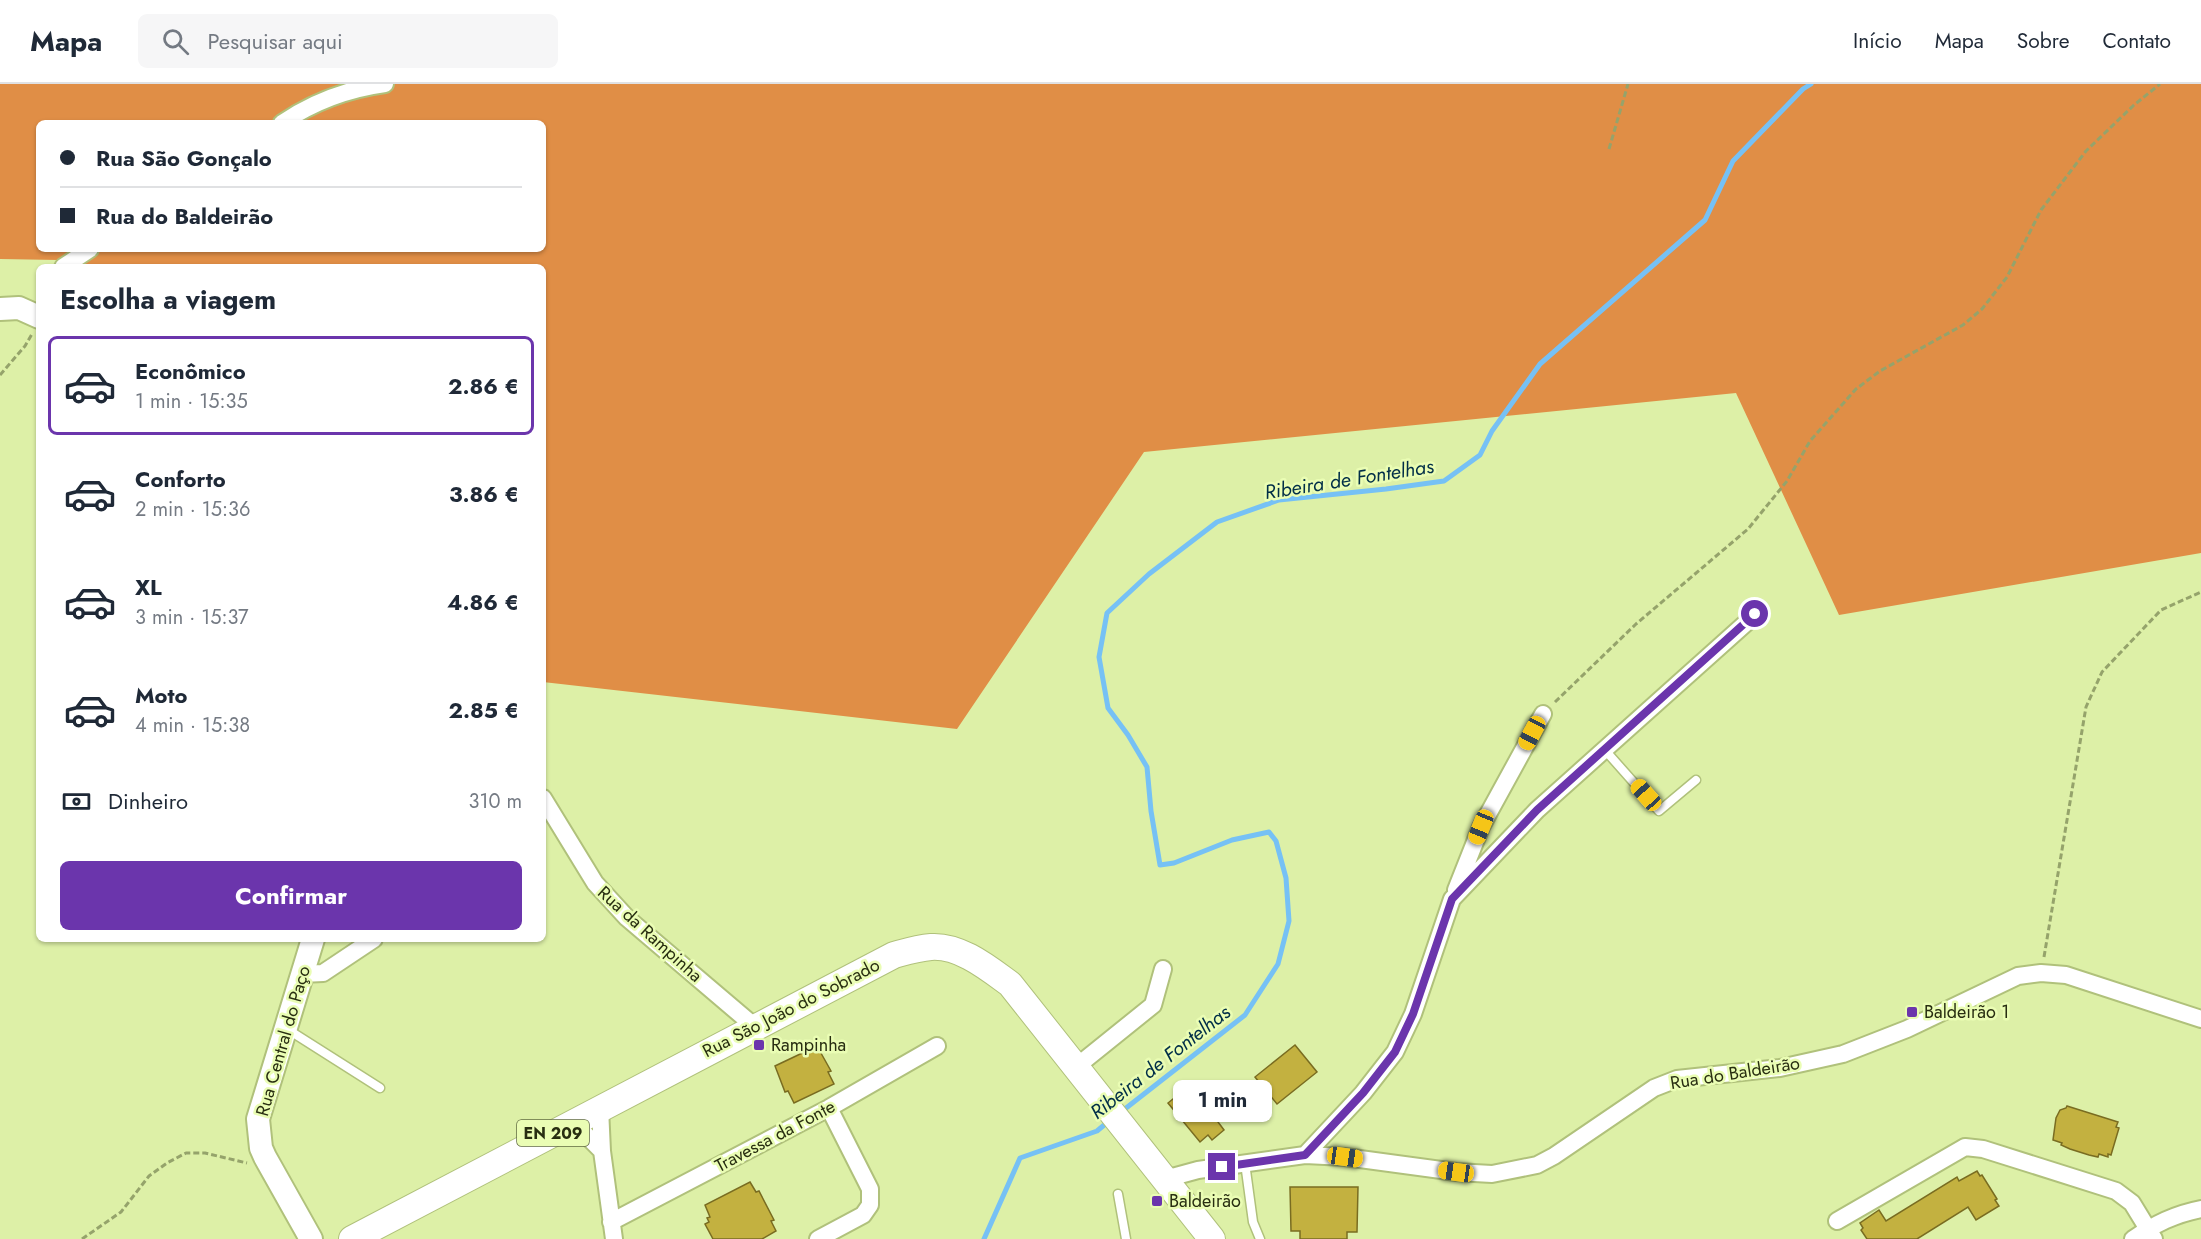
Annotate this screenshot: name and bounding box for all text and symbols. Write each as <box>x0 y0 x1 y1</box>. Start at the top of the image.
search box <box>138 14 558 68</box>
text: Mapa <box>30 21 102 62</box>
icon: search <box>159 25 192 58</box>
text: Pesquisar aqui <box>207 25 343 57</box>
text: Início <box>1853 26 1902 56</box>
text: Mapa <box>1935 26 1984 56</box>
text: Sobre <box>2017 26 2069 56</box>
text: Contato <box>2102 26 2171 56</box>
text: Rua São Gonçalo <box>96 142 272 174</box>
text: Rua do Baldeirão <box>96 200 273 232</box>
text: Escolha a viagem <box>60 280 276 319</box>
text: Econômico <box>135 355 246 387</box>
icon: car <box>63 359 117 413</box>
text: 2.86 € <box>448 370 519 402</box>
text: 1 min · 15:35 <box>135 387 248 416</box>
water label: Ribeira de Fontelhas <box>1262 452 1436 507</box>
text: Conforto <box>135 463 226 495</box>
icon: car <box>63 467 117 521</box>
text: 3.86 € <box>449 478 519 510</box>
text: 2 min · 15:36 <box>135 495 250 524</box>
text: XL <box>135 571 162 603</box>
icon: car <box>63 575 117 629</box>
text: 4.86 € <box>447 586 519 618</box>
route start <box>1741 600 1768 627</box>
text: 3 min · 15:37 <box>135 603 249 632</box>
text: Moto <box>135 679 188 711</box>
icon: car <box>63 683 117 737</box>
text: 2.85 € <box>448 694 519 726</box>
text: 4 min · 15:38 <box>135 711 250 740</box>
car <box>1516 713 1548 753</box>
car <box>1627 776 1665 814</box>
icon: cash <box>60 785 93 818</box>
text: Dinheiro <box>108 785 188 817</box>
text: 310 m <box>468 787 522 816</box>
car <box>1466 807 1496 847</box>
button: Confirmar <box>60 861 522 930</box>
street label: Rua da Rampinha <box>592 880 708 988</box>
street label: Rua São João do Sobrado <box>698 952 884 1064</box>
street label: Rua Central do Paço <box>249 963 317 1119</box>
water label: Ribeira de Fontelhas <box>1084 998 1237 1126</box>
place label: Baldeirão 1 <box>1924 999 2009 1025</box>
marker: Baldeirão 1 <box>1905 1005 1919 1019</box>
place label: Rampinha <box>771 1032 846 1058</box>
marker: Rampinha <box>752 1038 766 1052</box>
street label: Rua do Baldeirão <box>1668 1050 1802 1096</box>
callout: 1 min <box>1172 1080 1272 1122</box>
text: 1 min <box>1198 1086 1247 1115</box>
street label: Travessa da Fonte <box>710 1093 840 1179</box>
road number: EN 209 <box>517 1120 589 1146</box>
car <box>1326 1146 1364 1168</box>
route end <box>1208 1153 1235 1180</box>
car <box>1437 1161 1475 1183</box>
place label: Baldeirão <box>1169 1188 1241 1214</box>
marker: Baldeirão <box>1150 1194 1164 1208</box>

